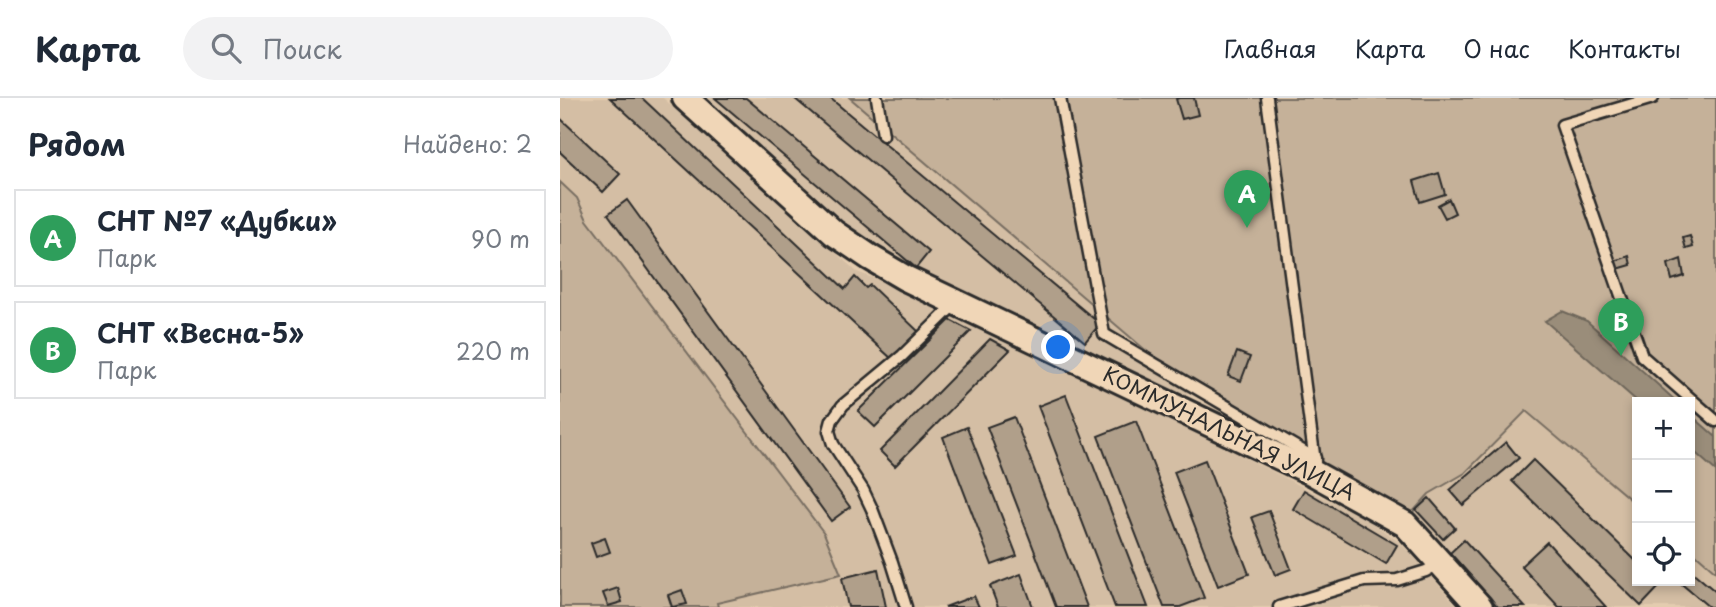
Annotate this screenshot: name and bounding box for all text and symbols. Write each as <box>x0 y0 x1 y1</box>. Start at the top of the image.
search box <box>183 17 673 80</box>
text: Карта <box>35 23 141 73</box>
icon: search <box>207 29 245 67</box>
text: Поиск <box>263 29 342 68</box>
text: Главная <box>1224 30 1317 66</box>
text: Карта <box>1355 30 1425 66</box>
text: О нас <box>1463 30 1530 66</box>
text: Контакты <box>1568 30 1681 66</box>
text: Рядом <box>28 121 126 166</box>
text: Найдено: 2 <box>403 126 532 161</box>
pin: A <box>1224 170 1270 228</box>
text: СНТ №7 «Дубки» <box>97 201 337 240</box>
text: A <box>44 221 62 256</box>
text: 90 m <box>471 221 530 256</box>
text: Парк <box>97 240 156 275</box>
pin: B <box>1598 298 1644 356</box>
text: СНТ «Весна-5» <box>97 313 304 352</box>
your location <box>1041 330 1075 364</box>
text: B <box>45 333 61 368</box>
text: 220 m <box>456 333 530 368</box>
text: Парк <box>97 352 156 387</box>
street label: КОММУНАЛЬНАЯ УЛИЦА <box>1098 357 1362 507</box>
map controls <box>1632 397 1695 586</box>
button: + <box>1632 397 1695 460</box>
button: − <box>1632 460 1695 523</box>
button: locate <box>1632 523 1695 586</box>

